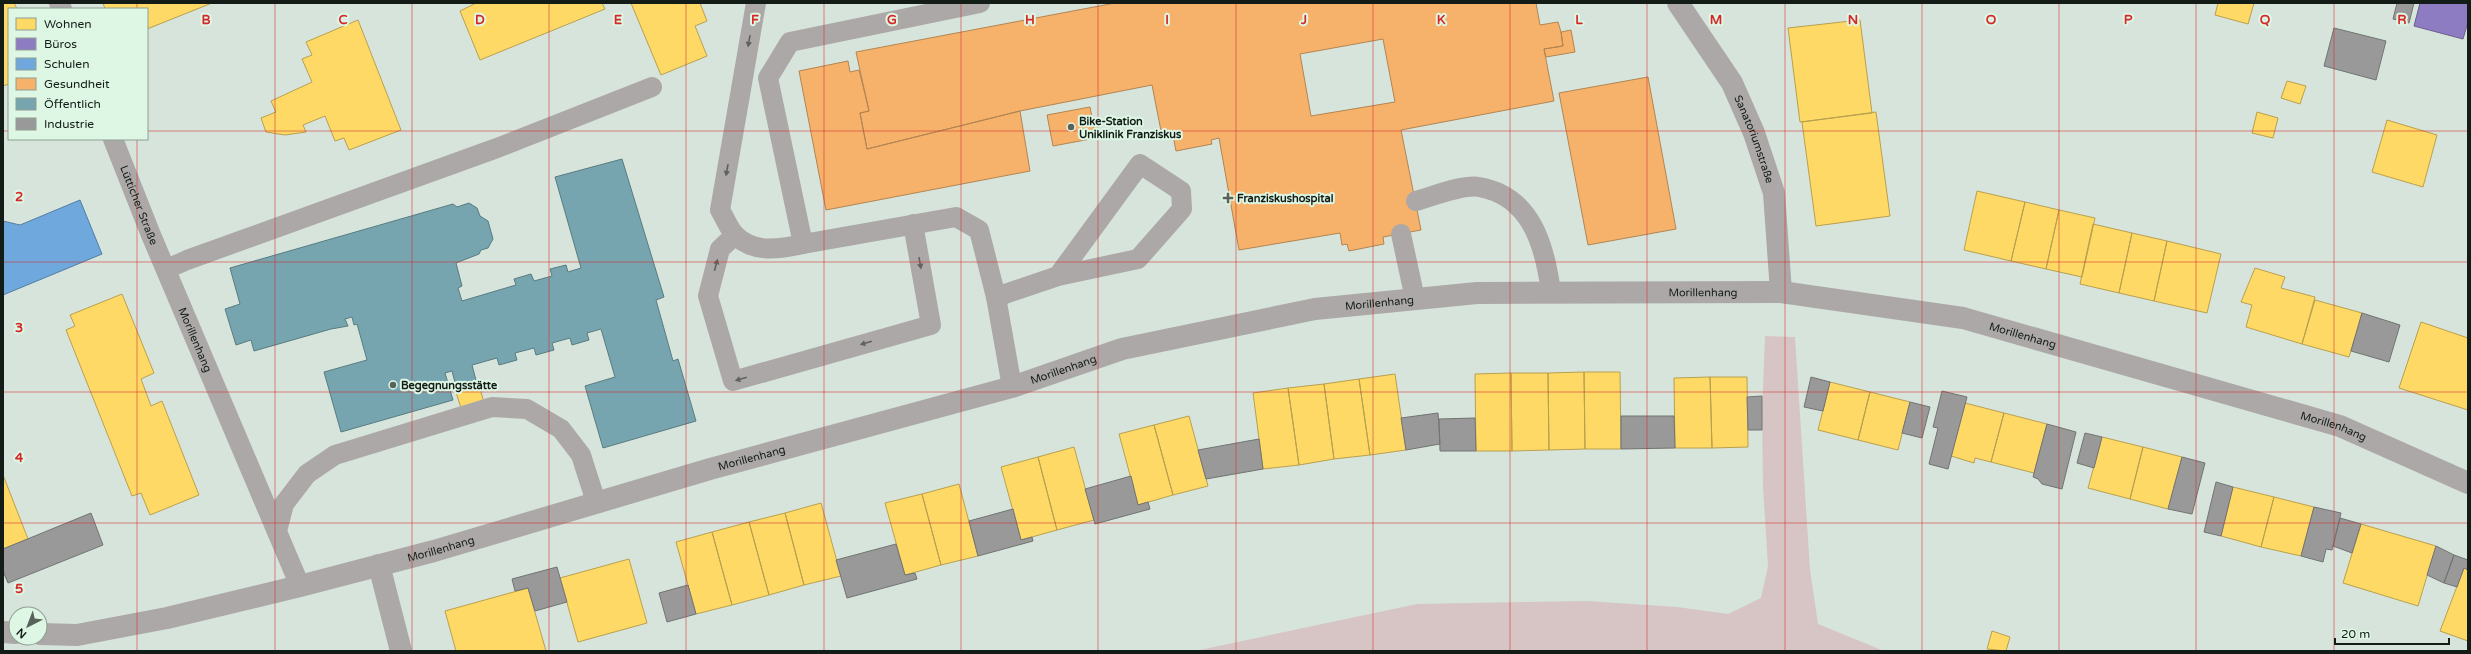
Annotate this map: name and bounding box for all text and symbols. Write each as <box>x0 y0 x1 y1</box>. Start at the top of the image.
legend <box>8 8 148 140</box>
text: B <box>201 12 211 28</box>
text: C <box>338 12 348 28</box>
text: D <box>475 12 485 28</box>
text: E <box>614 12 622 28</box>
text: F <box>751 12 759 28</box>
text: G <box>887 12 897 28</box>
text: H <box>1025 12 1035 28</box>
text: I <box>1165 12 1169 28</box>
text: J <box>1300 12 1307 28</box>
text: K <box>1437 12 1446 28</box>
text: L <box>1575 12 1583 28</box>
text: M <box>1710 12 1722 28</box>
text: N <box>1848 12 1858 28</box>
text: O <box>1986 12 1997 28</box>
text: P <box>2124 12 2133 28</box>
text: Q <box>2260 12 2271 28</box>
text: R <box>2397 12 2407 28</box>
text: Wohnen <box>44 17 92 31</box>
one-way arrow <box>746 35 752 48</box>
text: Büros <box>44 37 77 51</box>
text: Schulen <box>44 57 89 71</box>
text: Gesundheit <box>44 77 110 91</box>
street label: Sanatoriumstraße <box>1731 93 1776 185</box>
text: Öffentlich <box>44 97 101 111</box>
place label: Bike-Station Uniklinik Franziskus <box>1079 115 1182 141</box>
text: Industrie <box>44 117 94 131</box>
marker: Bike-Station Uniklinik Franziskus <box>1066 122 1076 132</box>
street label: Lütticher Straße <box>117 164 160 247</box>
one-way arrow <box>724 164 730 176</box>
text: 2 <box>15 189 23 205</box>
marker: Franziskushospital <box>1222 192 1234 204</box>
place label: Franziskushospital <box>1237 192 1334 206</box>
one-way arrow <box>917 257 923 269</box>
one-way arrow <box>713 258 719 270</box>
street label: Morillenhang <box>1668 286 1738 299</box>
street label: Morillenhang <box>1344 293 1415 313</box>
street label: Morillenhang <box>175 306 214 374</box>
text: 3 <box>15 320 23 336</box>
street label: Morillenhang <box>1988 320 2058 351</box>
one-way arrow <box>860 340 872 346</box>
street label: Morillenhang <box>1029 352 1098 387</box>
one-way arrow <box>735 376 747 382</box>
place label: Begegnungsstätte <box>401 379 498 393</box>
marker: Begegnungsstätte <box>388 380 398 390</box>
street label: Morillenhang <box>2299 409 2369 444</box>
street label: Morillenhang <box>717 443 787 473</box>
text: 4 <box>15 450 24 466</box>
street label: Morillenhang <box>406 533 476 565</box>
text: 5 <box>15 581 23 597</box>
north arrow <box>8 606 48 646</box>
scale bar <box>2335 620 2449 646</box>
text: N <box>14 625 29 641</box>
text: 20 m <box>2341 627 2370 641</box>

